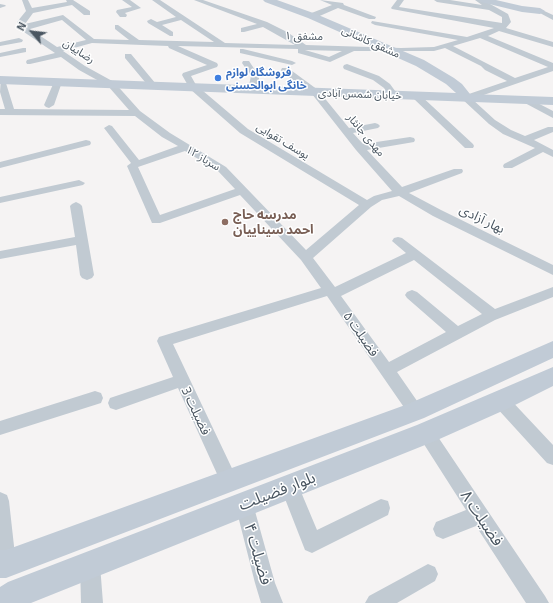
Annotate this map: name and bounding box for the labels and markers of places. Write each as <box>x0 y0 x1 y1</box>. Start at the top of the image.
place label: فروشگاه لوازم خانگی ابوالحسنی <box>226 65 307 91</box>
marker: فروشگاه لوازم خانگی ابوالحسنی <box>213 73 223 83</box>
place label: مدرسه حاج احمد سیناییان <box>233 207 314 238</box>
marker: مدرسه حاج احمد سیناییان <box>220 217 230 227</box>

